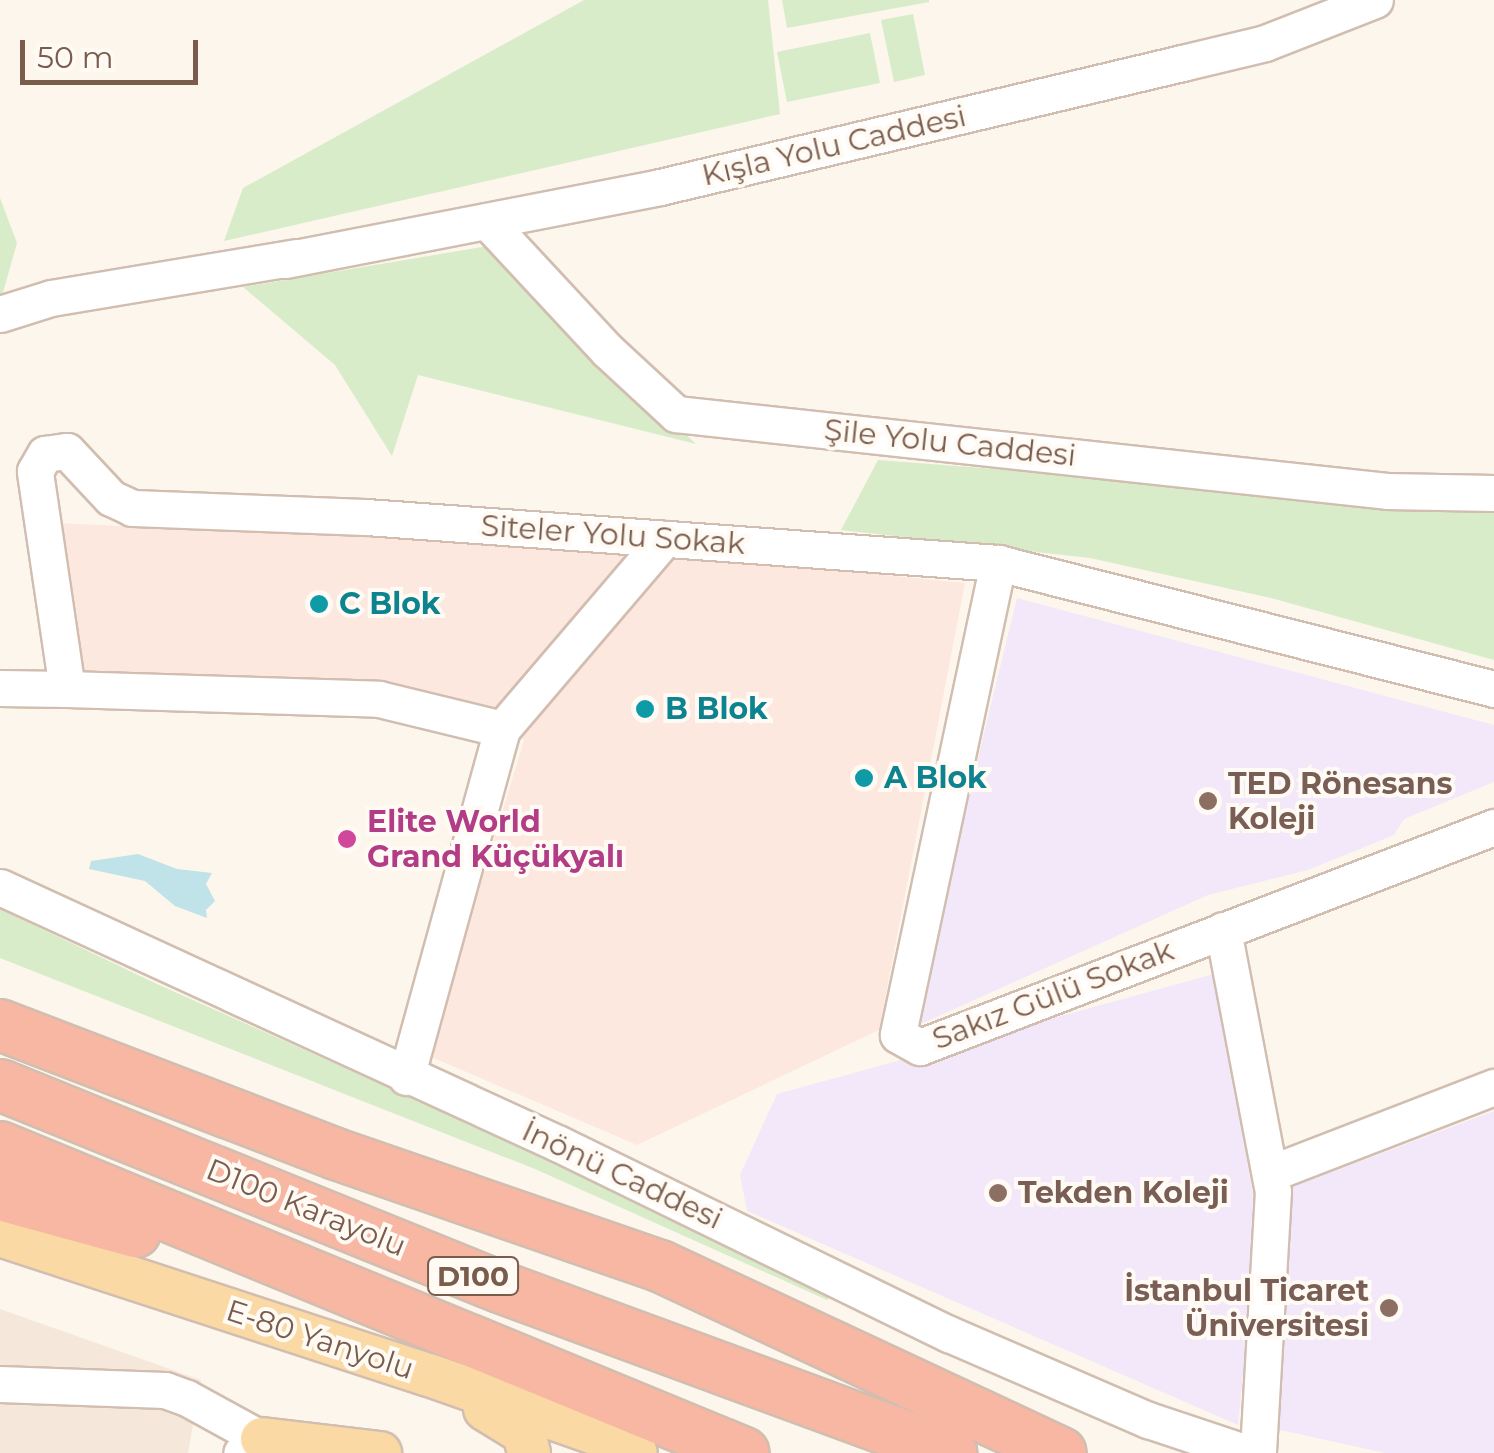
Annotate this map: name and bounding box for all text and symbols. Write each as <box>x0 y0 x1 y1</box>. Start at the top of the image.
scale bar <box>25 20 202 82</box>
text: 50 m <box>37 39 114 76</box>
street label: Kışla Yolu Caddesi <box>699 98 969 194</box>
street label: Şile Yolu Caddesi <box>822 412 1078 474</box>
street label: Siteler Yolu Sokak <box>480 508 746 562</box>
place label: C Blok <box>339 586 440 622</box>
marker: C Blok <box>308 593 330 615</box>
place label: B Blok <box>665 691 768 727</box>
marker: B Blok <box>634 698 656 720</box>
place label: A Blok <box>884 760 987 796</box>
place label: TED Rönesans Koleji <box>1228 766 1453 836</box>
marker: A Blok <box>853 767 875 789</box>
marker: TED Rönesans Koleji <box>1197 790 1219 812</box>
place label: Elite World Grand Küçükyalı <box>367 804 624 874</box>
marker: Elite World Grand Küçükyalı <box>336 828 358 850</box>
street label: Sakız Gülü Sokak <box>927 932 1179 1058</box>
street label: İnönü Caddesi <box>516 1113 728 1237</box>
street label: D100 Karayolu <box>201 1152 411 1264</box>
place label: Tekden Koleji <box>1018 1175 1229 1211</box>
marker: Tekden Koleji <box>987 1182 1009 1204</box>
road number: D100 <box>426 1253 520 1299</box>
place label: İstanbul Ticaret Üniversitesi <box>1124 1273 1369 1344</box>
street label: E-80 Yanyolu <box>222 1293 418 1387</box>
marker: İstanbul Ticaret Üniversitesi <box>1378 1297 1400 1319</box>

